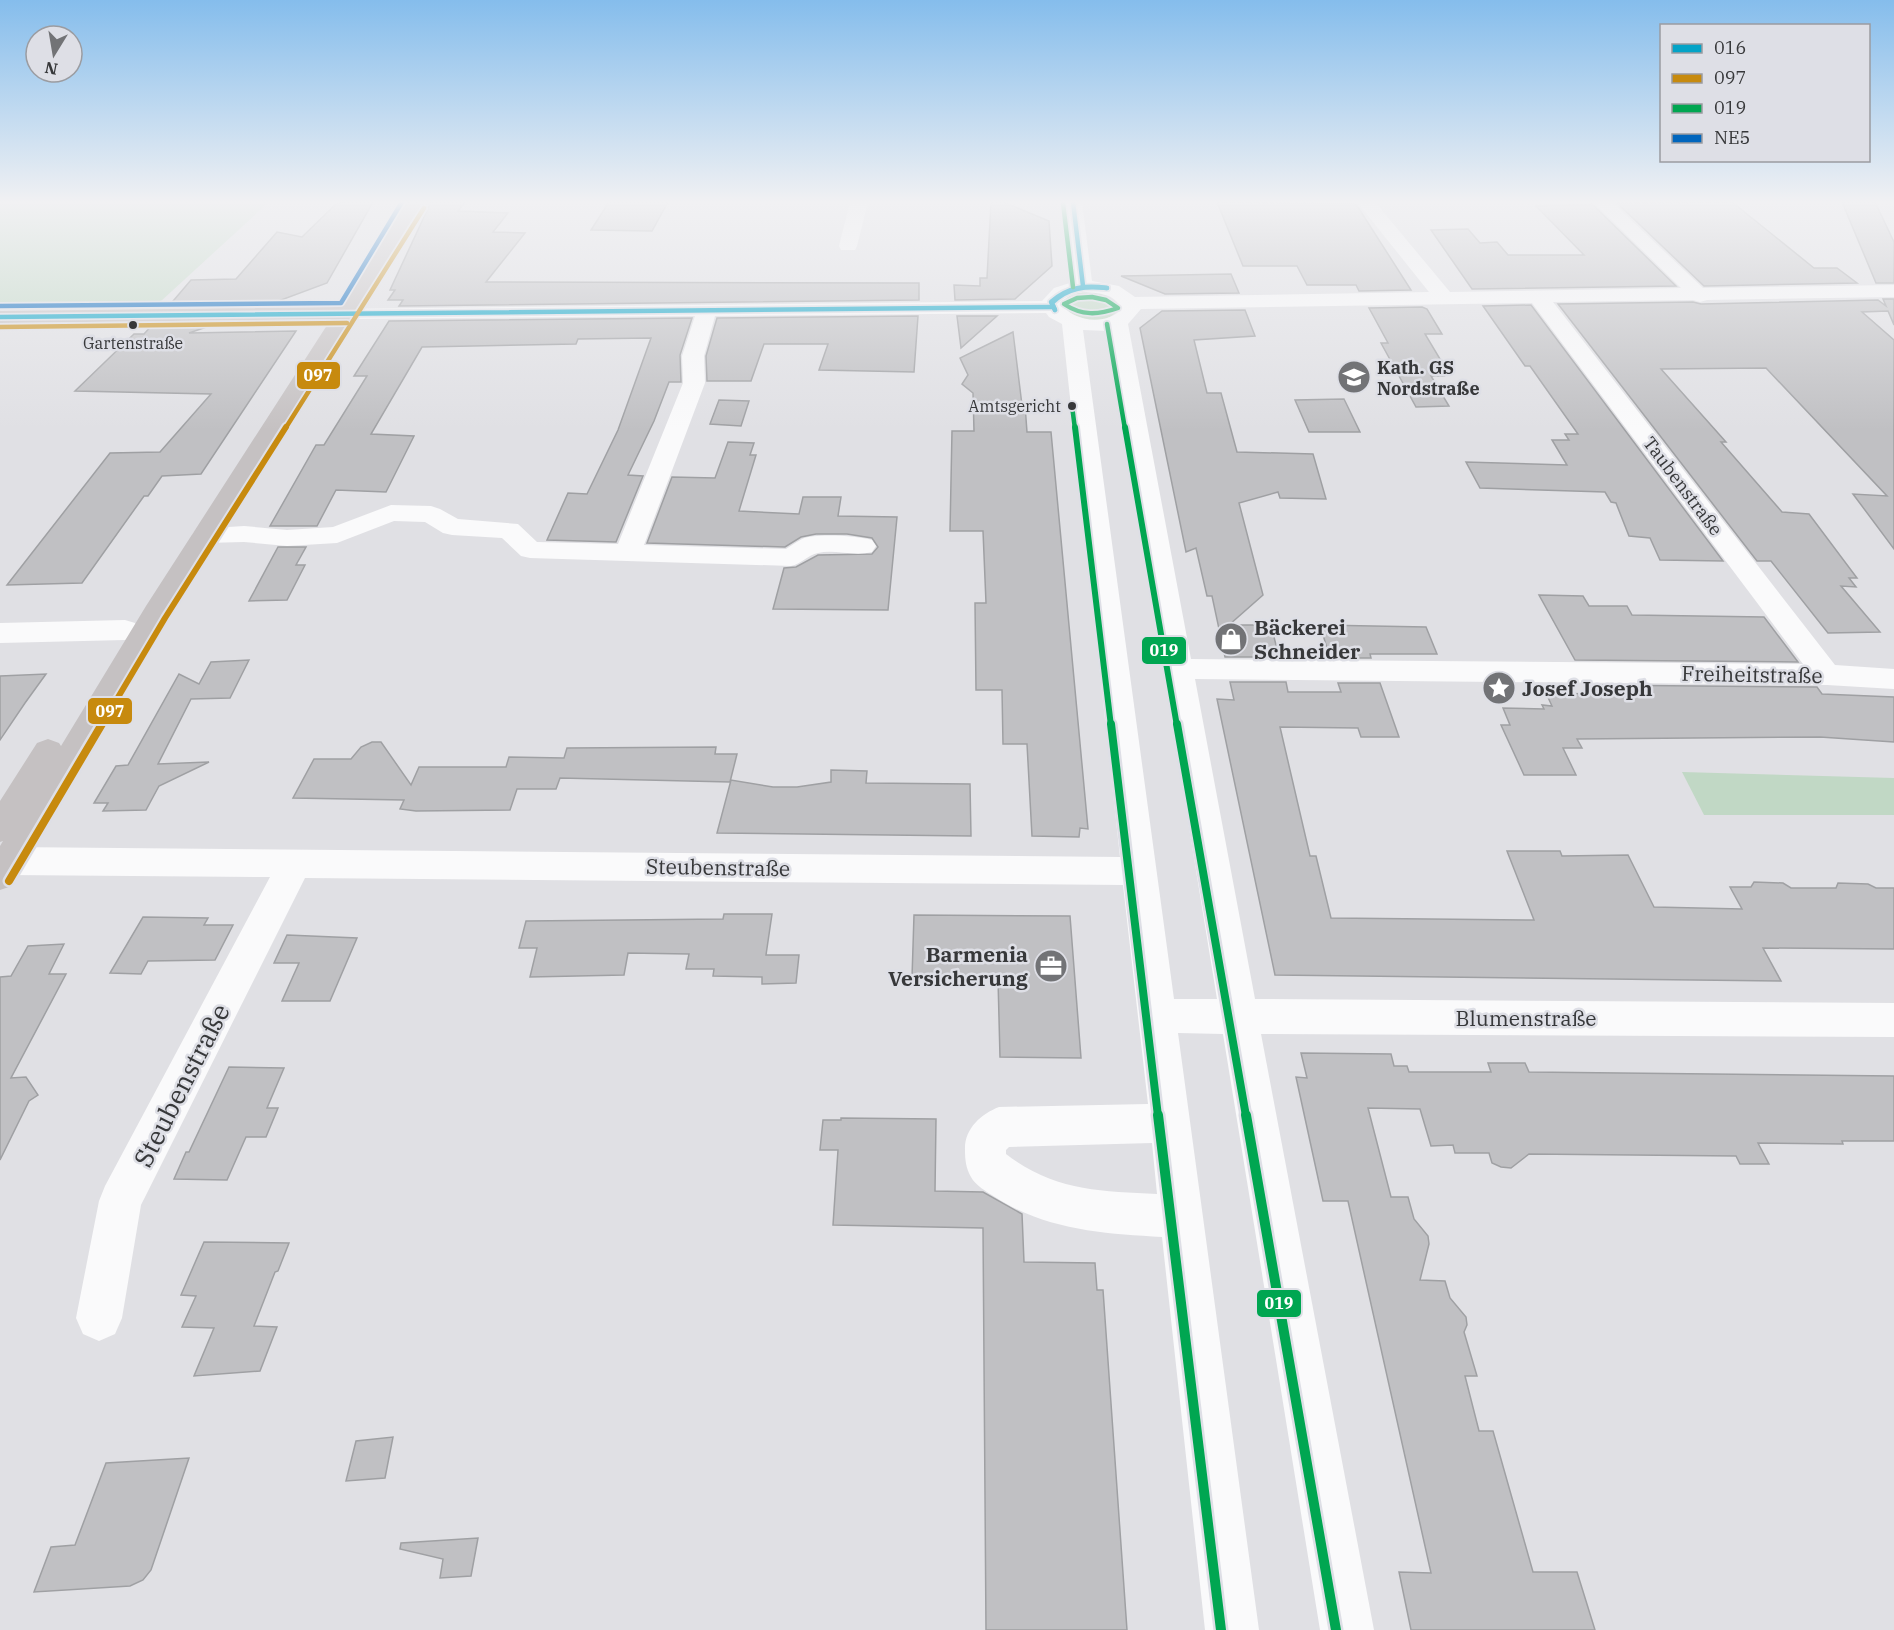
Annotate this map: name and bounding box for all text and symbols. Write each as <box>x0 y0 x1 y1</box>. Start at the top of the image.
north arrow <box>24 24 84 84</box>
legend <box>1660 24 1870 162</box>
text: 016 <box>1714 36 1746 59</box>
text: N <box>43 58 59 80</box>
text: 097 <box>1714 66 1746 89</box>
text: 019 <box>1714 96 1746 119</box>
text: NE5 <box>1714 126 1750 149</box>
marker: Gartenstraße <box>127 319 139 331</box>
place label: Gartenstraße <box>83 333 183 353</box>
place label: Kath. GS Nordstraße <box>1377 356 1480 400</box>
school or university icon: Kath. GS Nordstraße <box>1336 359 1372 395</box>
line badge: 097 <box>296 361 341 390</box>
text: 097 <box>304 365 332 385</box>
place label: Amtsgericht <box>968 396 1061 416</box>
marker: Amtsgericht <box>1066 400 1078 412</box>
street label: Taubenstraße <box>1638 432 1728 540</box>
place label: Bäckerei Schneider <box>1254 613 1361 665</box>
shop icon: Bäckerei Schneider <box>1213 621 1249 657</box>
line badge: 019 <box>1141 636 1187 665</box>
text: 019 <box>1150 640 1178 660</box>
street label: Freiheitstraße <box>1681 659 1823 689</box>
place icon: Josef Joseph <box>1481 670 1517 706</box>
place label: Josef Joseph <box>1522 674 1653 702</box>
line badge: 097 <box>87 697 133 725</box>
text: 097 <box>96 701 124 721</box>
street label: Steubenstraße <box>646 852 790 882</box>
place label: Barmenia Versicherung <box>888 940 1029 992</box>
office icon: Barmenia Versicherung <box>1033 948 1069 984</box>
street label: Steubenstraße <box>125 998 237 1172</box>
street label: Blumenstraße <box>1455 1004 1597 1032</box>
line badge: 019 <box>1256 1289 1302 1318</box>
text: 019 <box>1265 1293 1293 1313</box>

